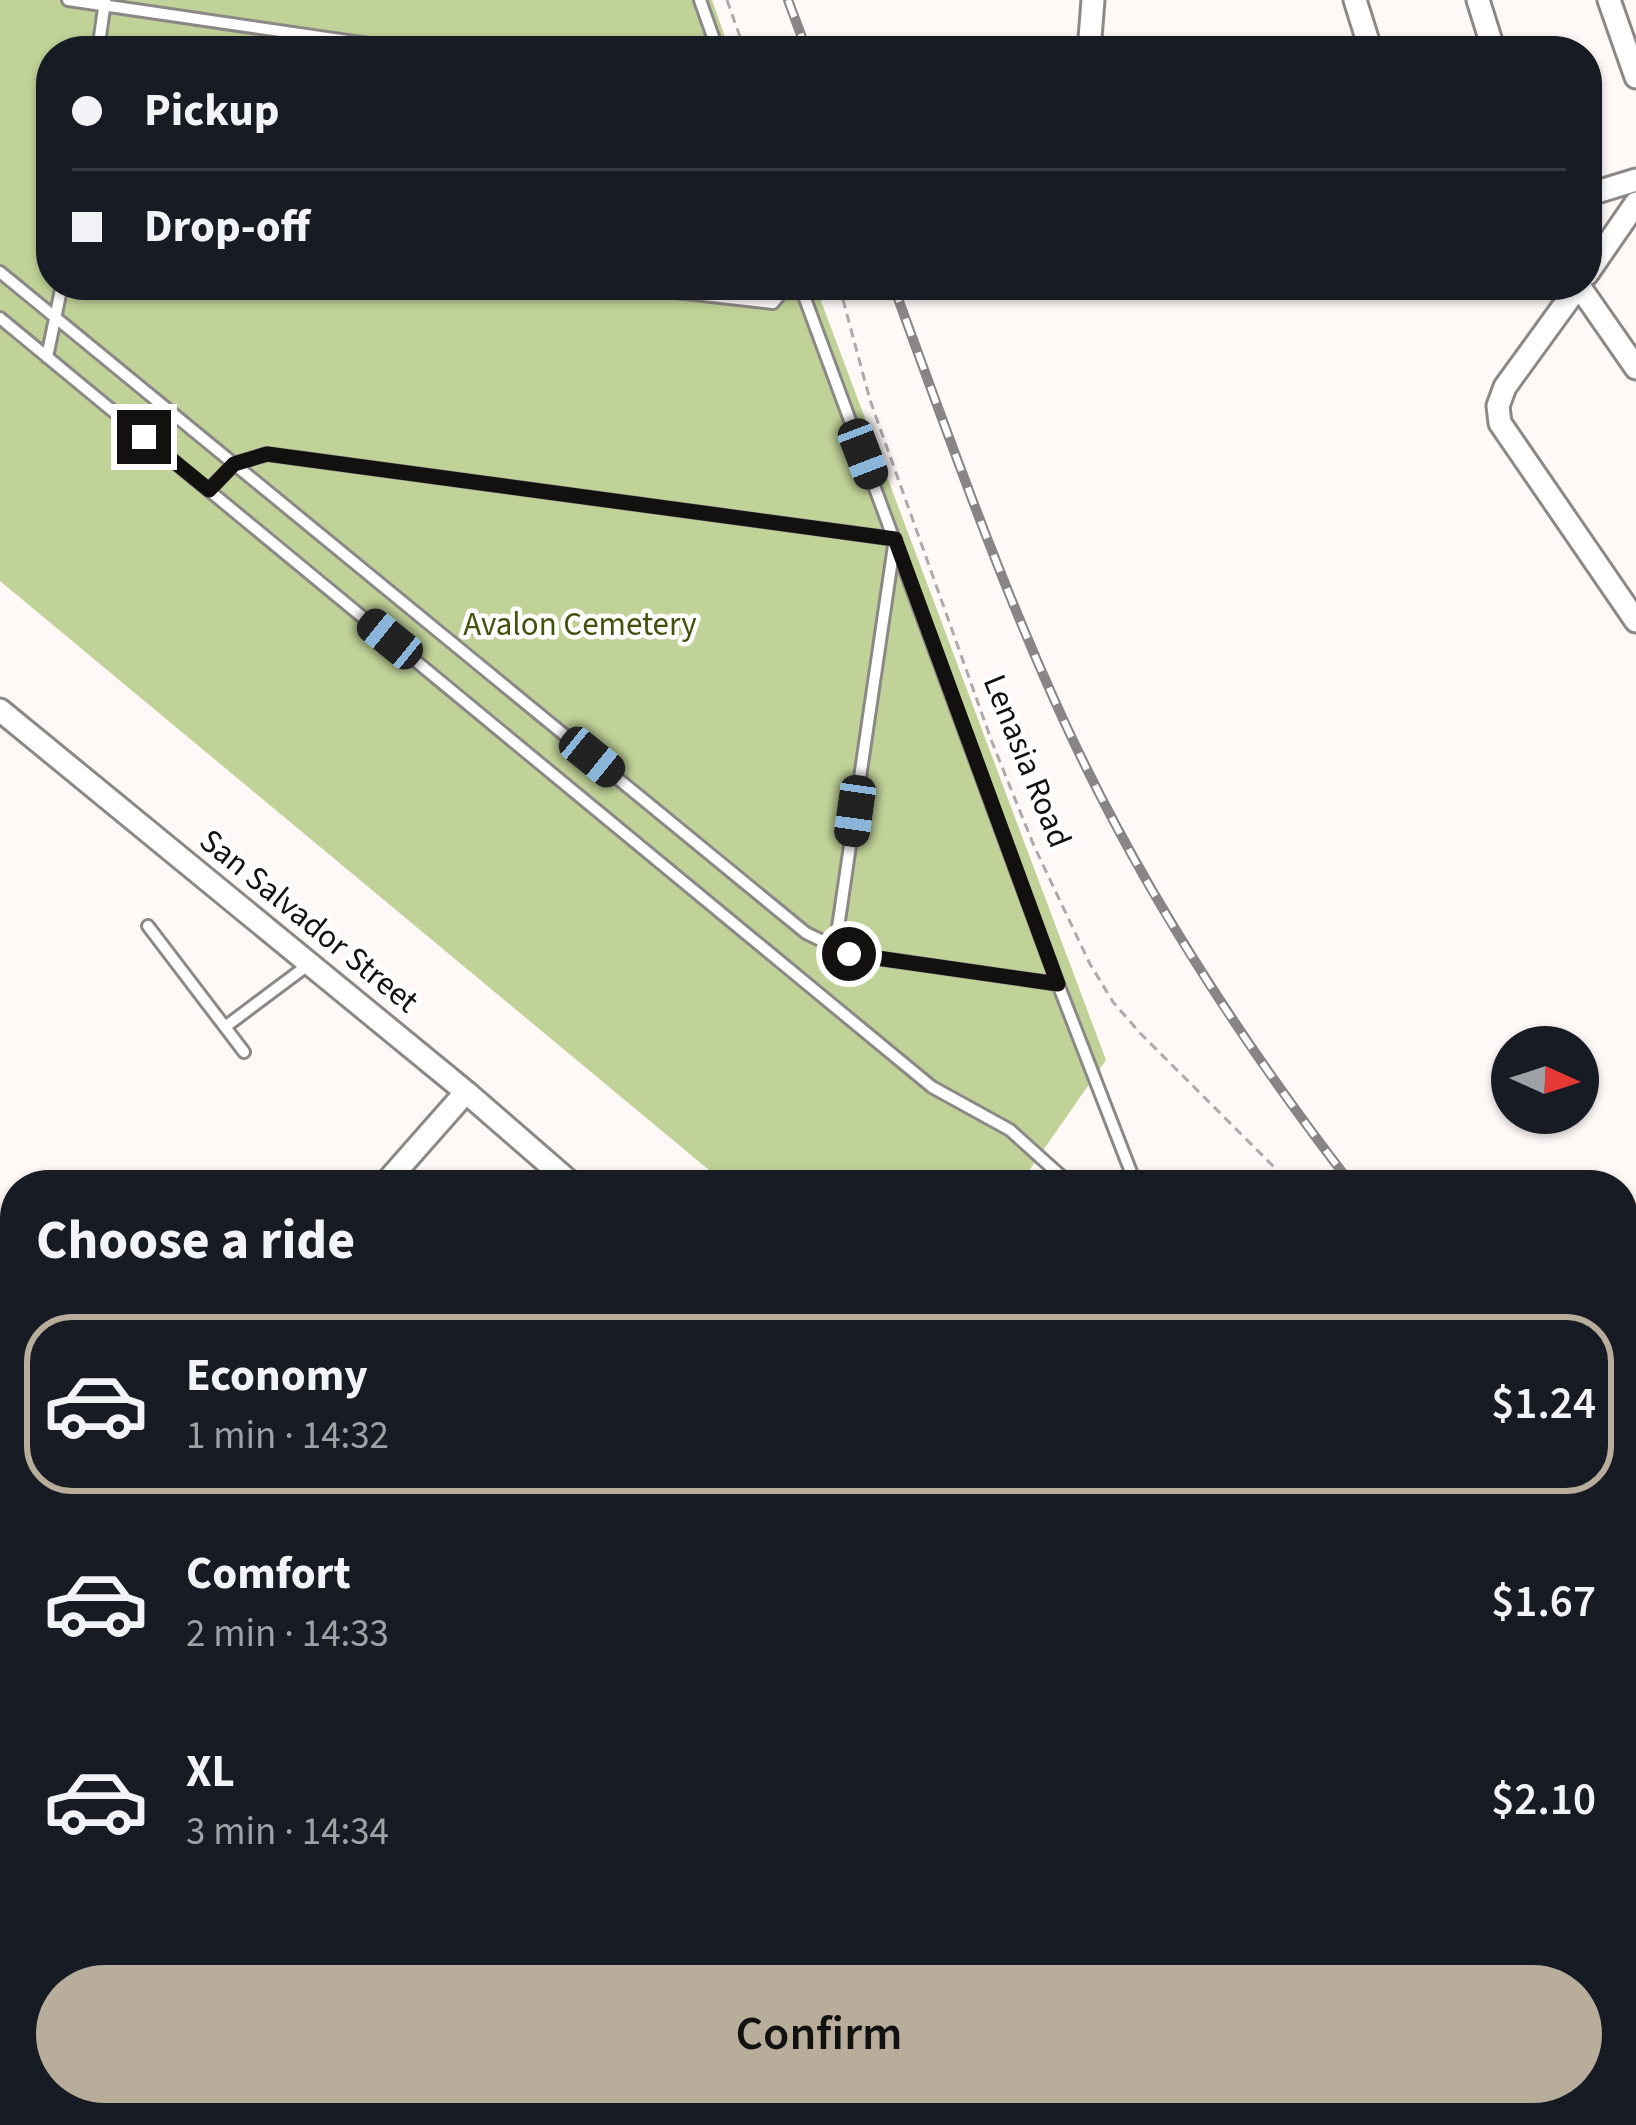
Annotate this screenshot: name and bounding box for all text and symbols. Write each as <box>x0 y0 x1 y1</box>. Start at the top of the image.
text: Pickup <box>144 79 280 143</box>
text: Drop-off <box>144 195 310 259</box>
route end <box>117 410 171 464</box>
car <box>833 414 893 494</box>
park label: Avalon Cemetery <box>463 601 697 648</box>
car <box>351 602 429 676</box>
street label: Lenasia Road <box>971 667 1083 855</box>
car <box>553 720 631 794</box>
car <box>832 773 878 849</box>
street label: San Salvador Street <box>189 818 429 1024</box>
route start <box>822 927 876 981</box>
north arrow <box>1491 1026 1599 1134</box>
map controls <box>1491 1026 1599 1134</box>
text: Choose a ride <box>36 1203 355 1280</box>
text: Economy <box>186 1344 368 1408</box>
icon: car <box>42 1350 150 1458</box>
text: $1.24 <box>1491 1372 1596 1436</box>
text: 1 min · 14:32 <box>186 1408 389 1464</box>
text: Comfort <box>186 1542 351 1606</box>
icon: car <box>42 1548 150 1656</box>
text: $1.67 <box>1491 1570 1596 1634</box>
text: 2 min · 14:33 <box>186 1606 389 1662</box>
text: XL <box>186 1740 235 1804</box>
icon: car <box>42 1746 150 1854</box>
text: $2.10 <box>1491 1768 1596 1832</box>
text: 3 min · 14:34 <box>186 1804 389 1860</box>
button: Confirm <box>36 1965 1602 2103</box>

